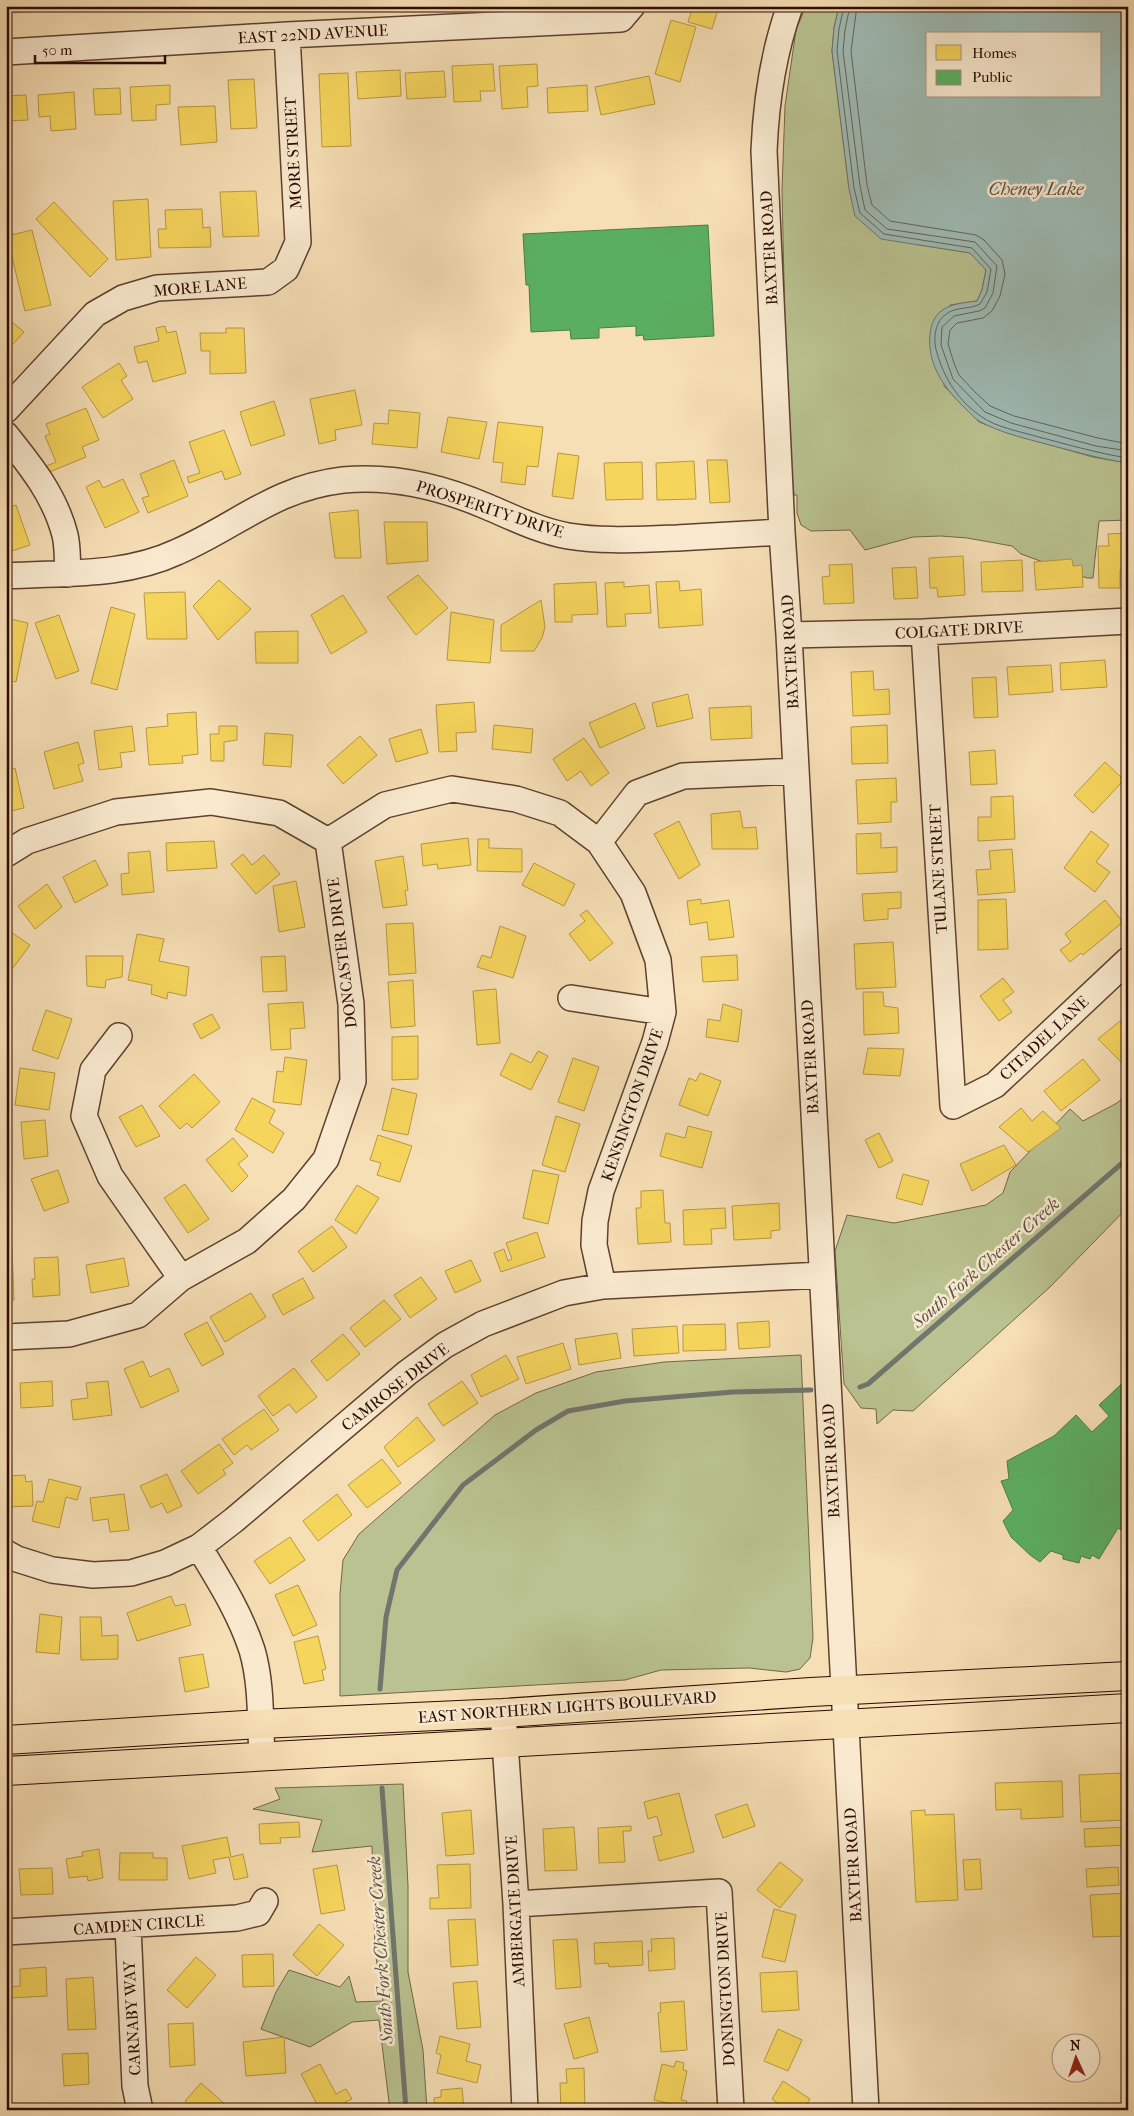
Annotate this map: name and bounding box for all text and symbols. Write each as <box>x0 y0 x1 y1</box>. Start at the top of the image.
street label: EAST 22ND AVENUE <box>237 21 389 47</box>
scale bar <box>35 32 165 64</box>
legend <box>926 32 1102 98</box>
text: 50 m <box>42 41 73 59</box>
text: Homes <box>972 44 1017 62</box>
text: Public <box>972 68 1013 86</box>
street label: MORE STREET <box>281 96 305 210</box>
water label: Cheney Lake <box>988 179 1084 200</box>
street label: BAXTER ROAD <box>757 190 781 306</box>
street label: MORE LANE <box>152 273 248 301</box>
street label: PROSPERITY DRIVE <box>414 476 567 542</box>
street label: BAXTER ROAD <box>778 594 802 710</box>
street label: COLGATE DRIVE <box>894 617 1024 643</box>
street label: TULANE STREET <box>925 803 951 934</box>
street label: DONCASTER DRIVE <box>323 876 361 1029</box>
street label: CITADEL LANE <box>996 992 1093 1084</box>
street label: BAXTER ROAD <box>798 999 822 1115</box>
street label: KENSINGTON DRIVE <box>597 1026 667 1184</box>
water label: South Fork Chester Creek <box>907 1193 1064 1333</box>
street label: CAMROSE DRIVE <box>337 1339 453 1435</box>
street label: BAXTER ROAD <box>819 1403 843 1519</box>
street label: EAST NORTHERN LIGHTS BOULEVARD <box>417 1687 717 1727</box>
street label: BAXTER ROAD <box>841 1807 865 1923</box>
street label: AMBERGATE DRIVE <box>502 1835 529 1988</box>
water label: South Fork Chester Creek <box>364 1855 398 2046</box>
street label: CAMDEN CIRCLE <box>73 1911 205 1939</box>
street label: DONINGTON DRIVE <box>711 1911 739 2067</box>
street label: CARNABY WAY <box>119 1959 144 2076</box>
north arrow <box>1052 2034 1102 2084</box>
text: N <box>1070 2037 1081 2054</box>

